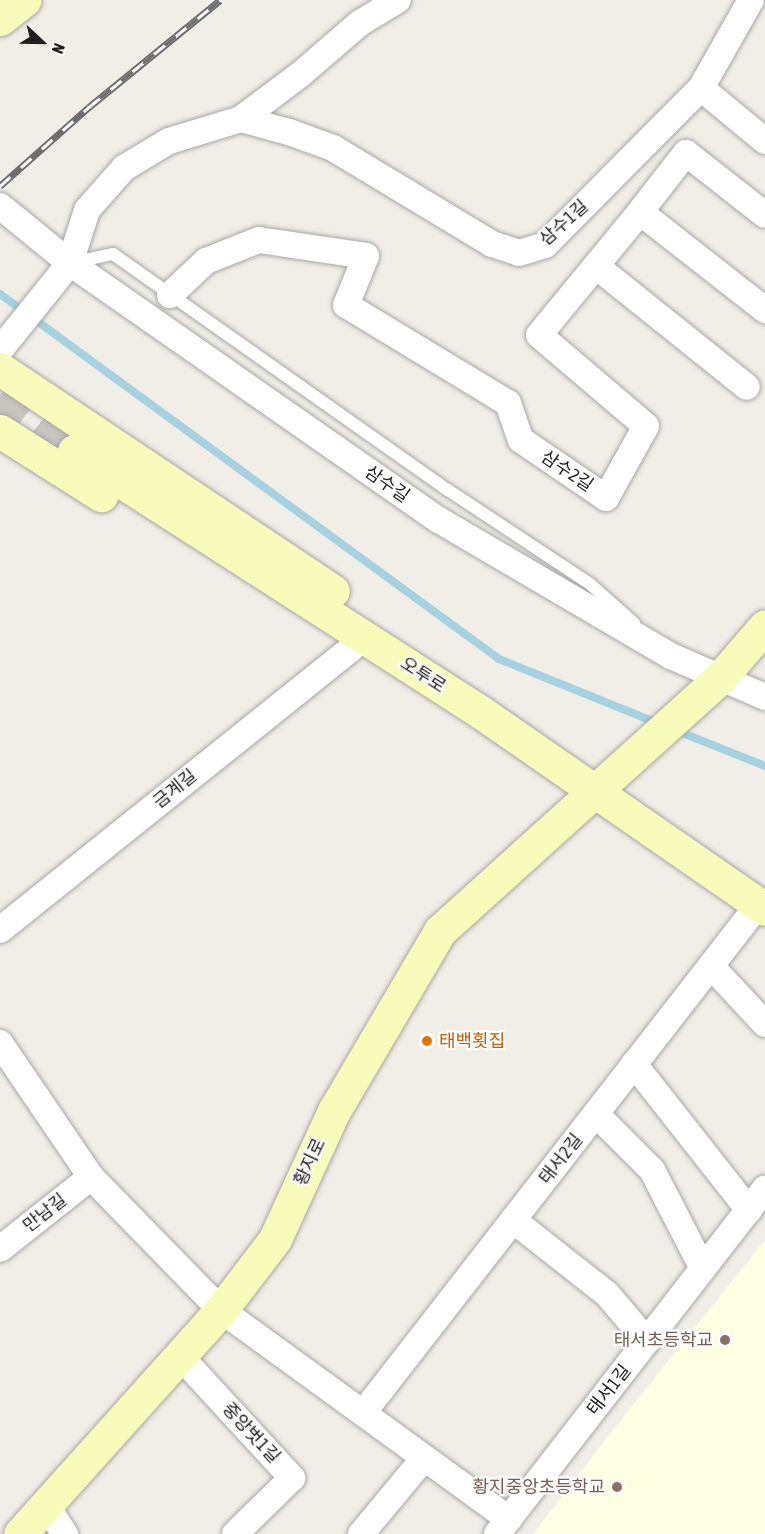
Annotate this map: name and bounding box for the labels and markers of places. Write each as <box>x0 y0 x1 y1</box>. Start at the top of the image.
place label: 태백횟집 <box>439 1030 505 1052</box>
marker: 태백횟집 <box>420 1034 434 1048</box>
place label: 태서초등학교 <box>614 1329 713 1351</box>
marker: 태서초등학교 <box>718 1333 732 1347</box>
place label: 황지중앙초등학교 <box>473 1476 605 1498</box>
marker: 황지중앙초등학교 <box>610 1480 624 1494</box>

